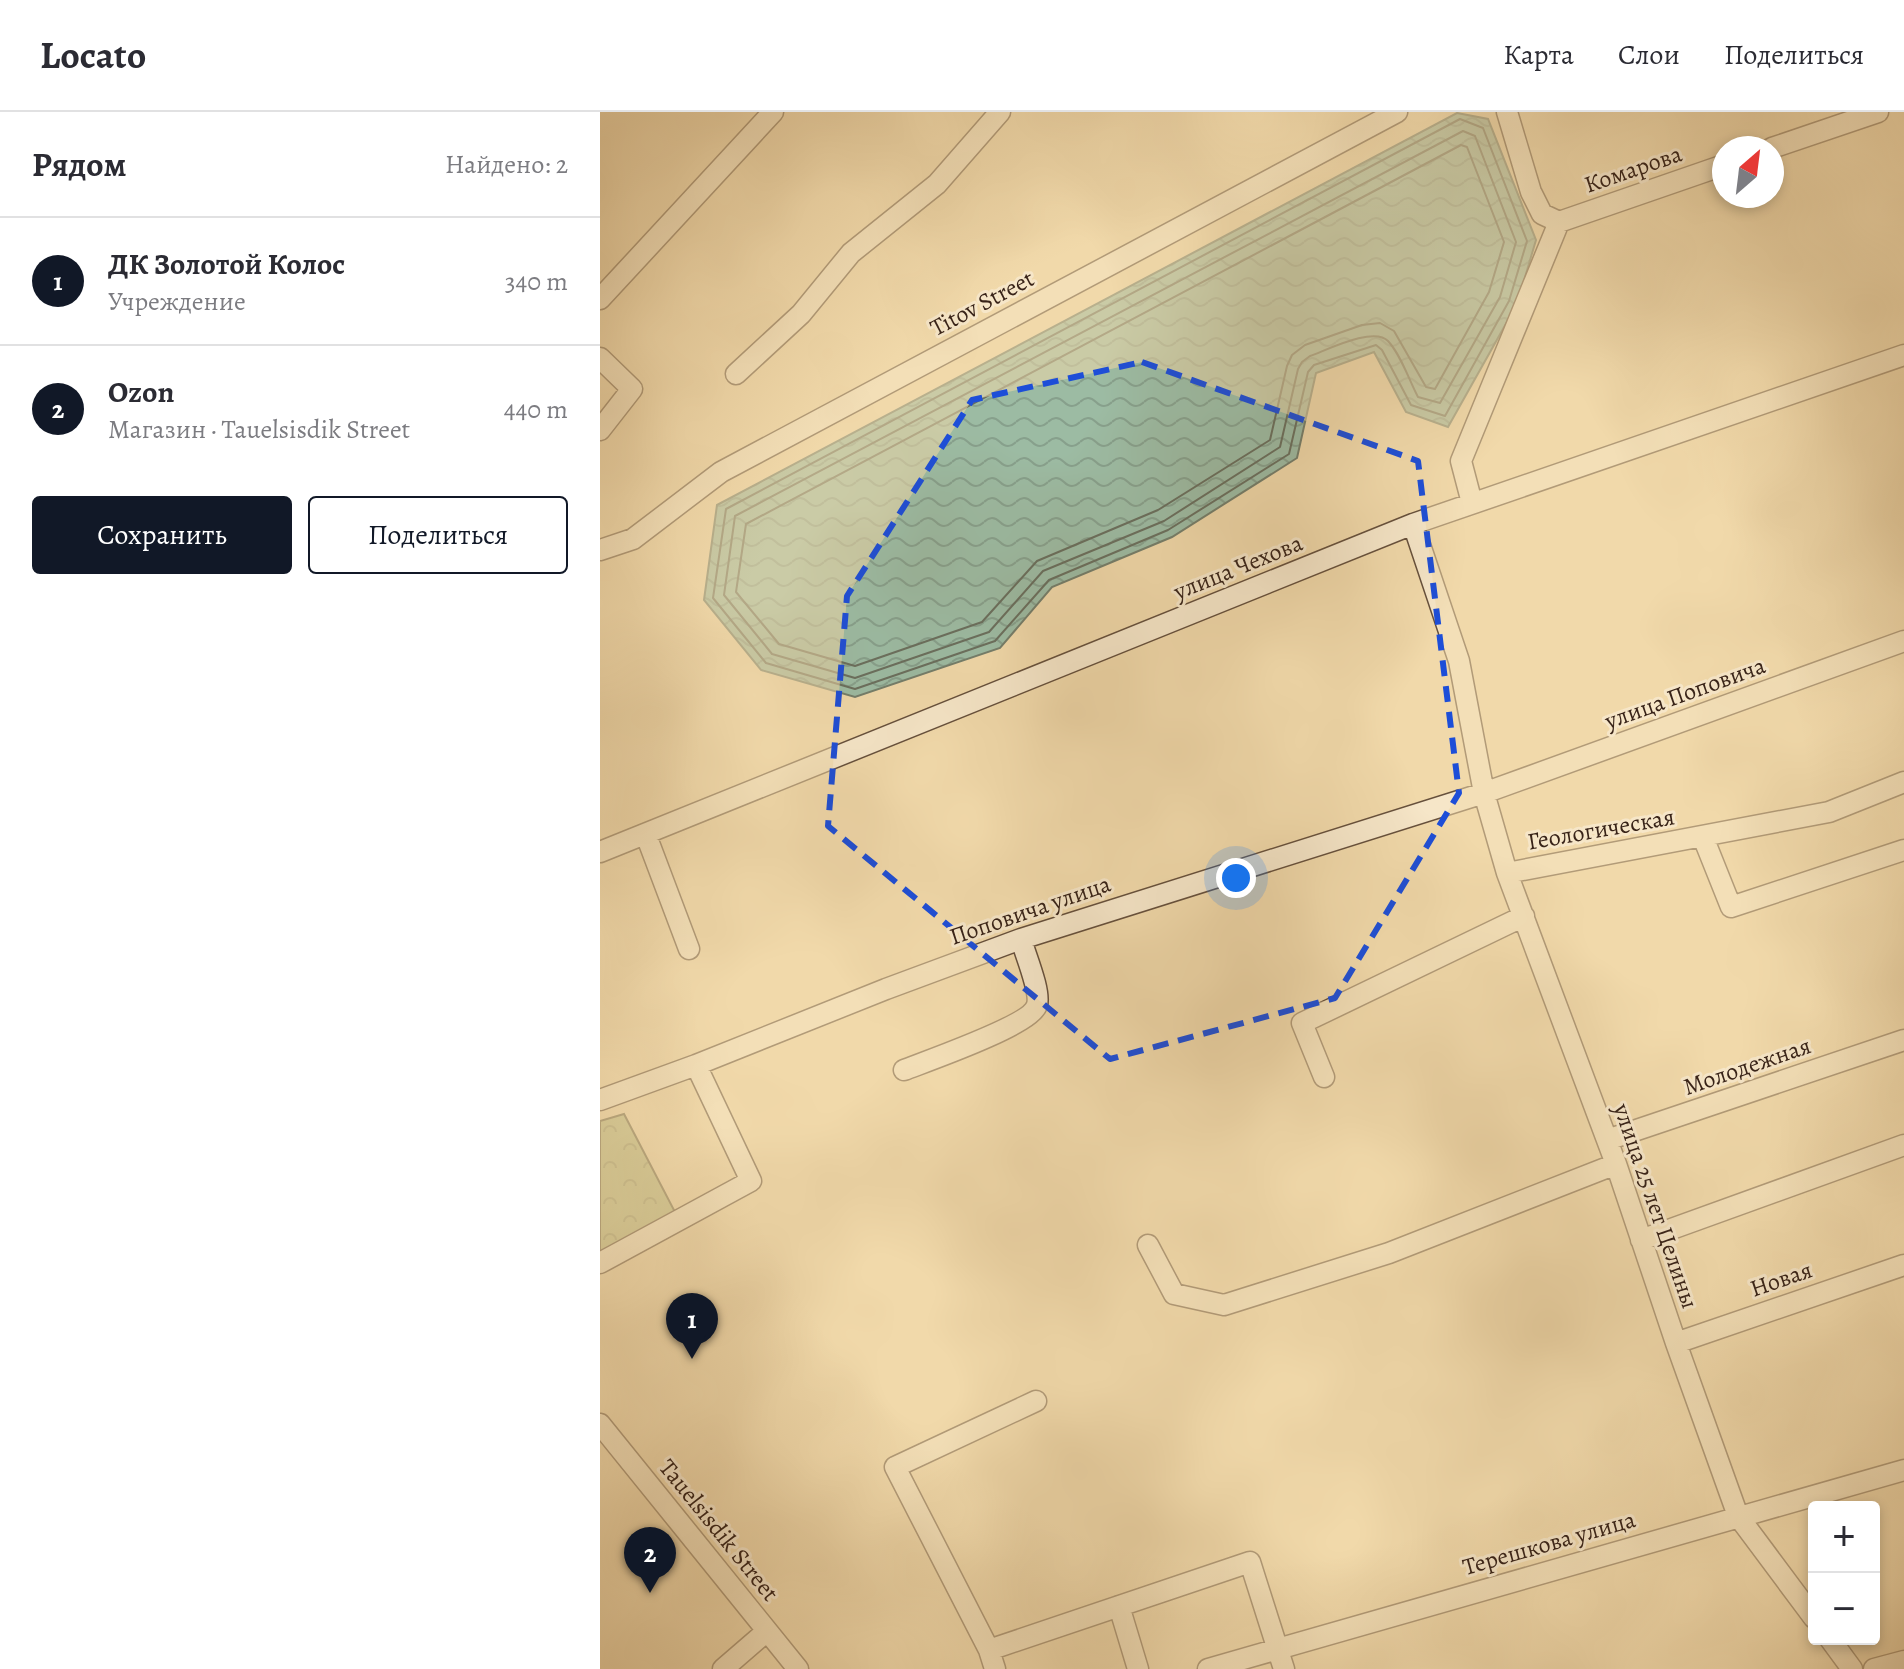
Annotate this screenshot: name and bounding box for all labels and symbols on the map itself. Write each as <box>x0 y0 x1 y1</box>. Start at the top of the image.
north arrow <box>1712 136 1784 208</box>
street label: Комарова <box>1580 137 1686 201</box>
street label: Titov Street <box>925 262 1040 344</box>
street label: улица Чехова <box>1168 527 1307 608</box>
street label: улица Поповича <box>1599 649 1770 737</box>
street label: Геологическая <box>1525 800 1677 858</box>
your location <box>1216 858 1256 898</box>
street label: Поповича улица <box>945 867 1115 953</box>
street label: Молодежная <box>1679 1029 1815 1103</box>
street label: улица 25 лет Целины <box>1606 1098 1706 1313</box>
street label: Новая <box>1746 1253 1816 1305</box>
pin: 1 <box>666 1293 718 1359</box>
street label: Tauelsisdik Street <box>652 1452 786 1608</box>
street label: Терешкова улица <box>1459 1503 1639 1583</box>
pin: 2 <box>624 1527 676 1593</box>

